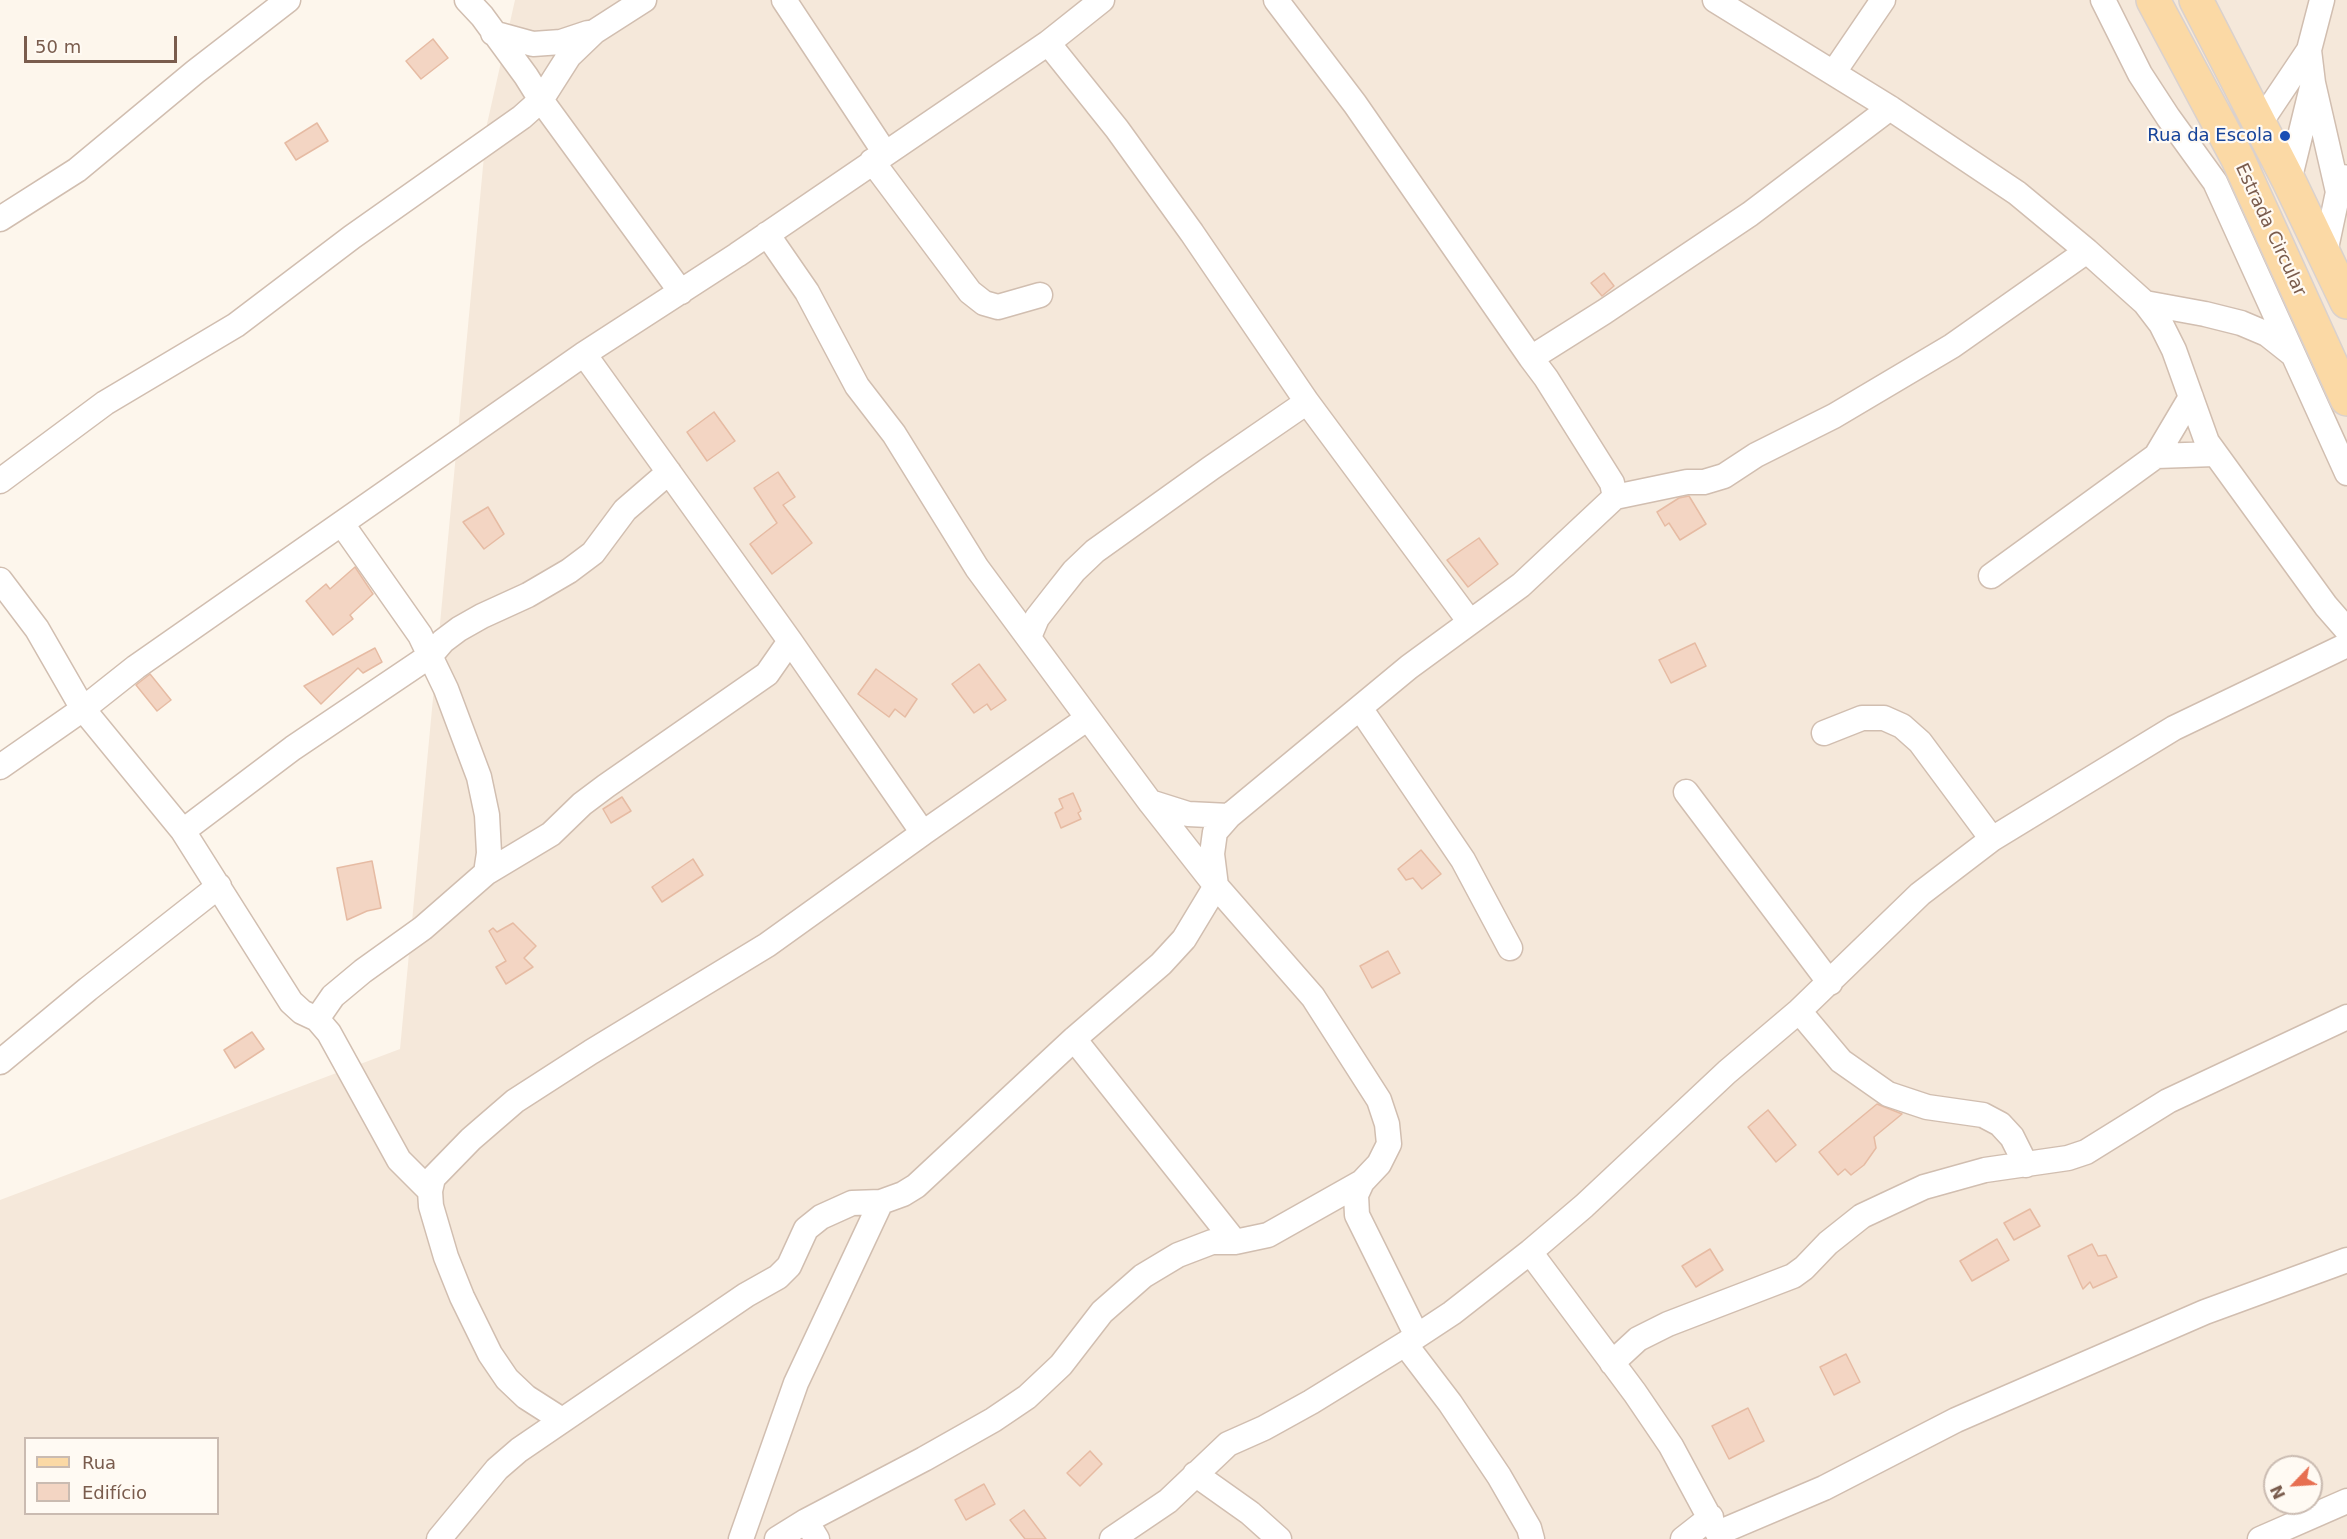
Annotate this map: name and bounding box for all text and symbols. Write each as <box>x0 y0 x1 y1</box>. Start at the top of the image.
scale bar <box>27 24 180 62</box>
text: 50 m <box>35 36 81 57</box>
place label: Rua da Escola <box>2147 125 2273 147</box>
marker: Rua da Escola <box>2278 129 2292 143</box>
street label: Estrada Circular <box>2230 160 2310 300</box>
legend <box>24 1437 219 1515</box>
text: Rua <box>82 1452 116 1473</box>
north arrow <box>2263 1455 2323 1515</box>
text: Edifício <box>82 1482 147 1503</box>
text: N <box>2267 1482 2289 1502</box>

